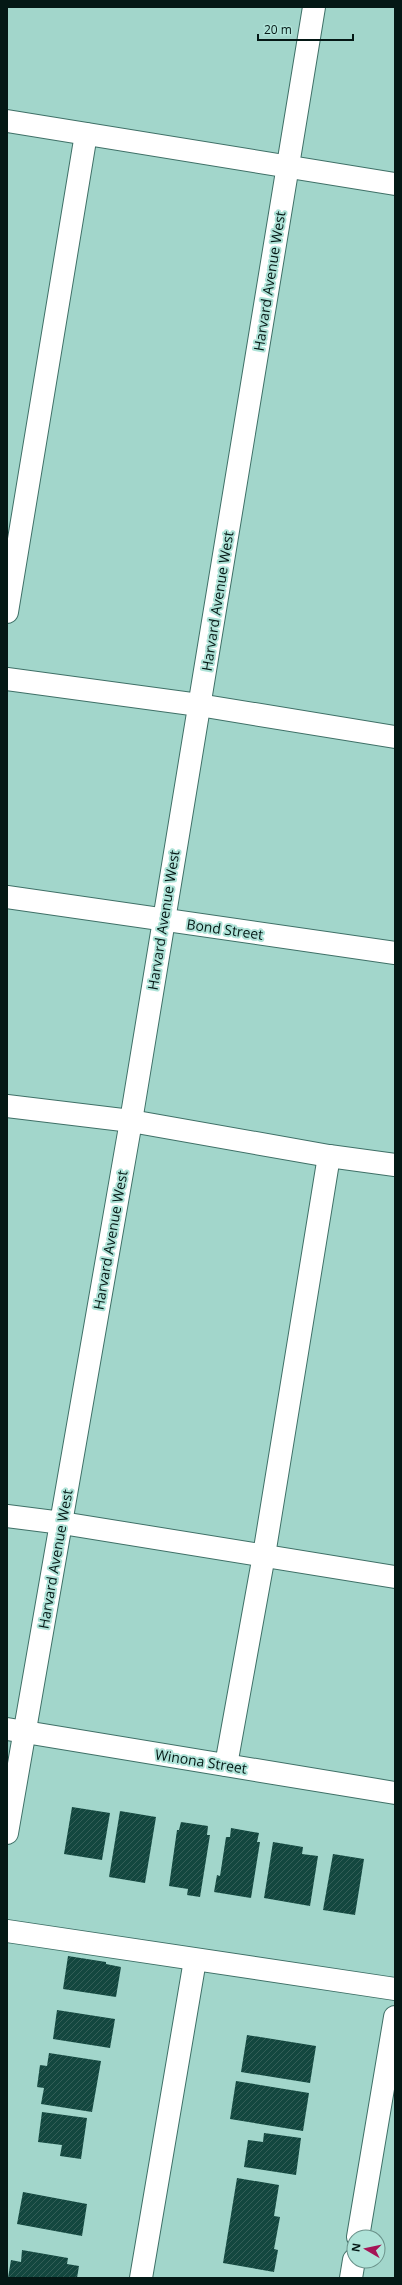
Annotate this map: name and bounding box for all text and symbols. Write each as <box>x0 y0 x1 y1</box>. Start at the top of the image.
scale bar <box>258 16 353 42</box>
text: 20 m <box>264 21 292 38</box>
street label: Harvard Avenue West <box>249 210 289 352</box>
street label: Harvard Avenue West <box>197 530 237 672</box>
street label: Harvard Avenue West <box>143 849 183 991</box>
street label: Bond Street <box>185 914 265 944</box>
street label: Harvard Avenue West <box>88 1169 132 1311</box>
street label: Harvard Avenue West <box>33 1488 77 1630</box>
street label: Winona Street <box>154 1744 248 1778</box>
north arrow <box>346 2229 386 2269</box>
text: N <box>348 2242 364 2253</box>

